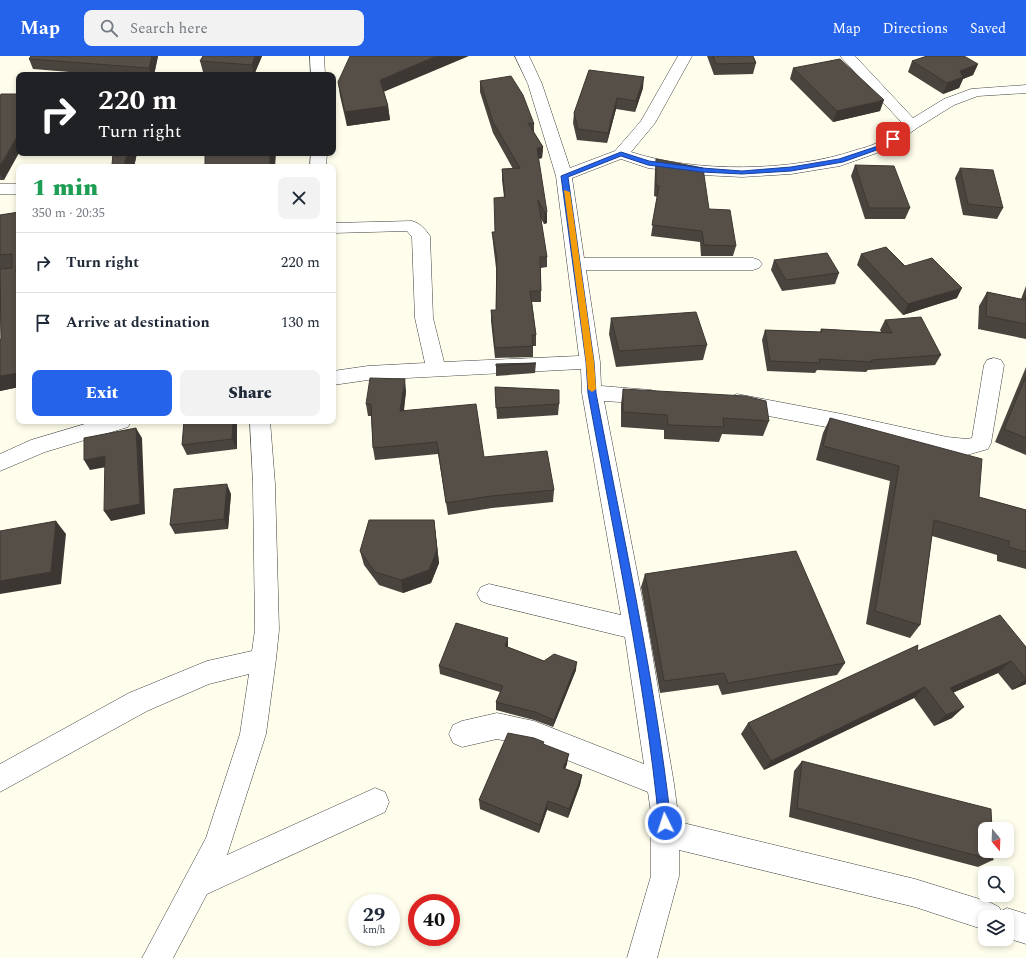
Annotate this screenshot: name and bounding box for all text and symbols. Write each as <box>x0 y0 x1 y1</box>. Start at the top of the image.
search box <box>84 10 364 46</box>
text: Map <box>20 14 60 43</box>
icon: search <box>98 17 120 39</box>
text: Search here <box>130 17 208 40</box>
text: Map <box>833 18 861 39</box>
text: Directions <box>883 18 948 39</box>
text: Saved <box>970 18 1006 39</box>
text: 220 m <box>98 79 177 122</box>
icon: right <box>32 88 84 140</box>
text: Turn right <box>98 118 181 145</box>
pin <box>876 122 910 156</box>
icon: arrive <box>882 128 904 150</box>
text: 1 min <box>32 170 98 206</box>
button: close <box>278 177 320 219</box>
text: 350 m · 20:35 <box>32 203 105 223</box>
text: Turn right <box>66 251 139 274</box>
text: 220 m <box>281 251 320 274</box>
icon: right <box>32 252 54 274</box>
text: Arrive at destination <box>66 311 210 334</box>
text: 130 m <box>281 311 320 334</box>
icon: arrive <box>32 312 54 334</box>
button: Exit <box>32 370 172 416</box>
button: Share <box>180 370 320 416</box>
position arrow <box>644 802 686 844</box>
north arrow <box>978 822 1014 858</box>
map controls <box>978 822 1014 946</box>
button: search <box>978 866 1014 902</box>
speed limit sign: 40 <box>408 894 460 946</box>
text: 29 <box>363 900 385 930</box>
button: layers <box>978 910 1014 946</box>
text: km/h <box>363 922 385 938</box>

